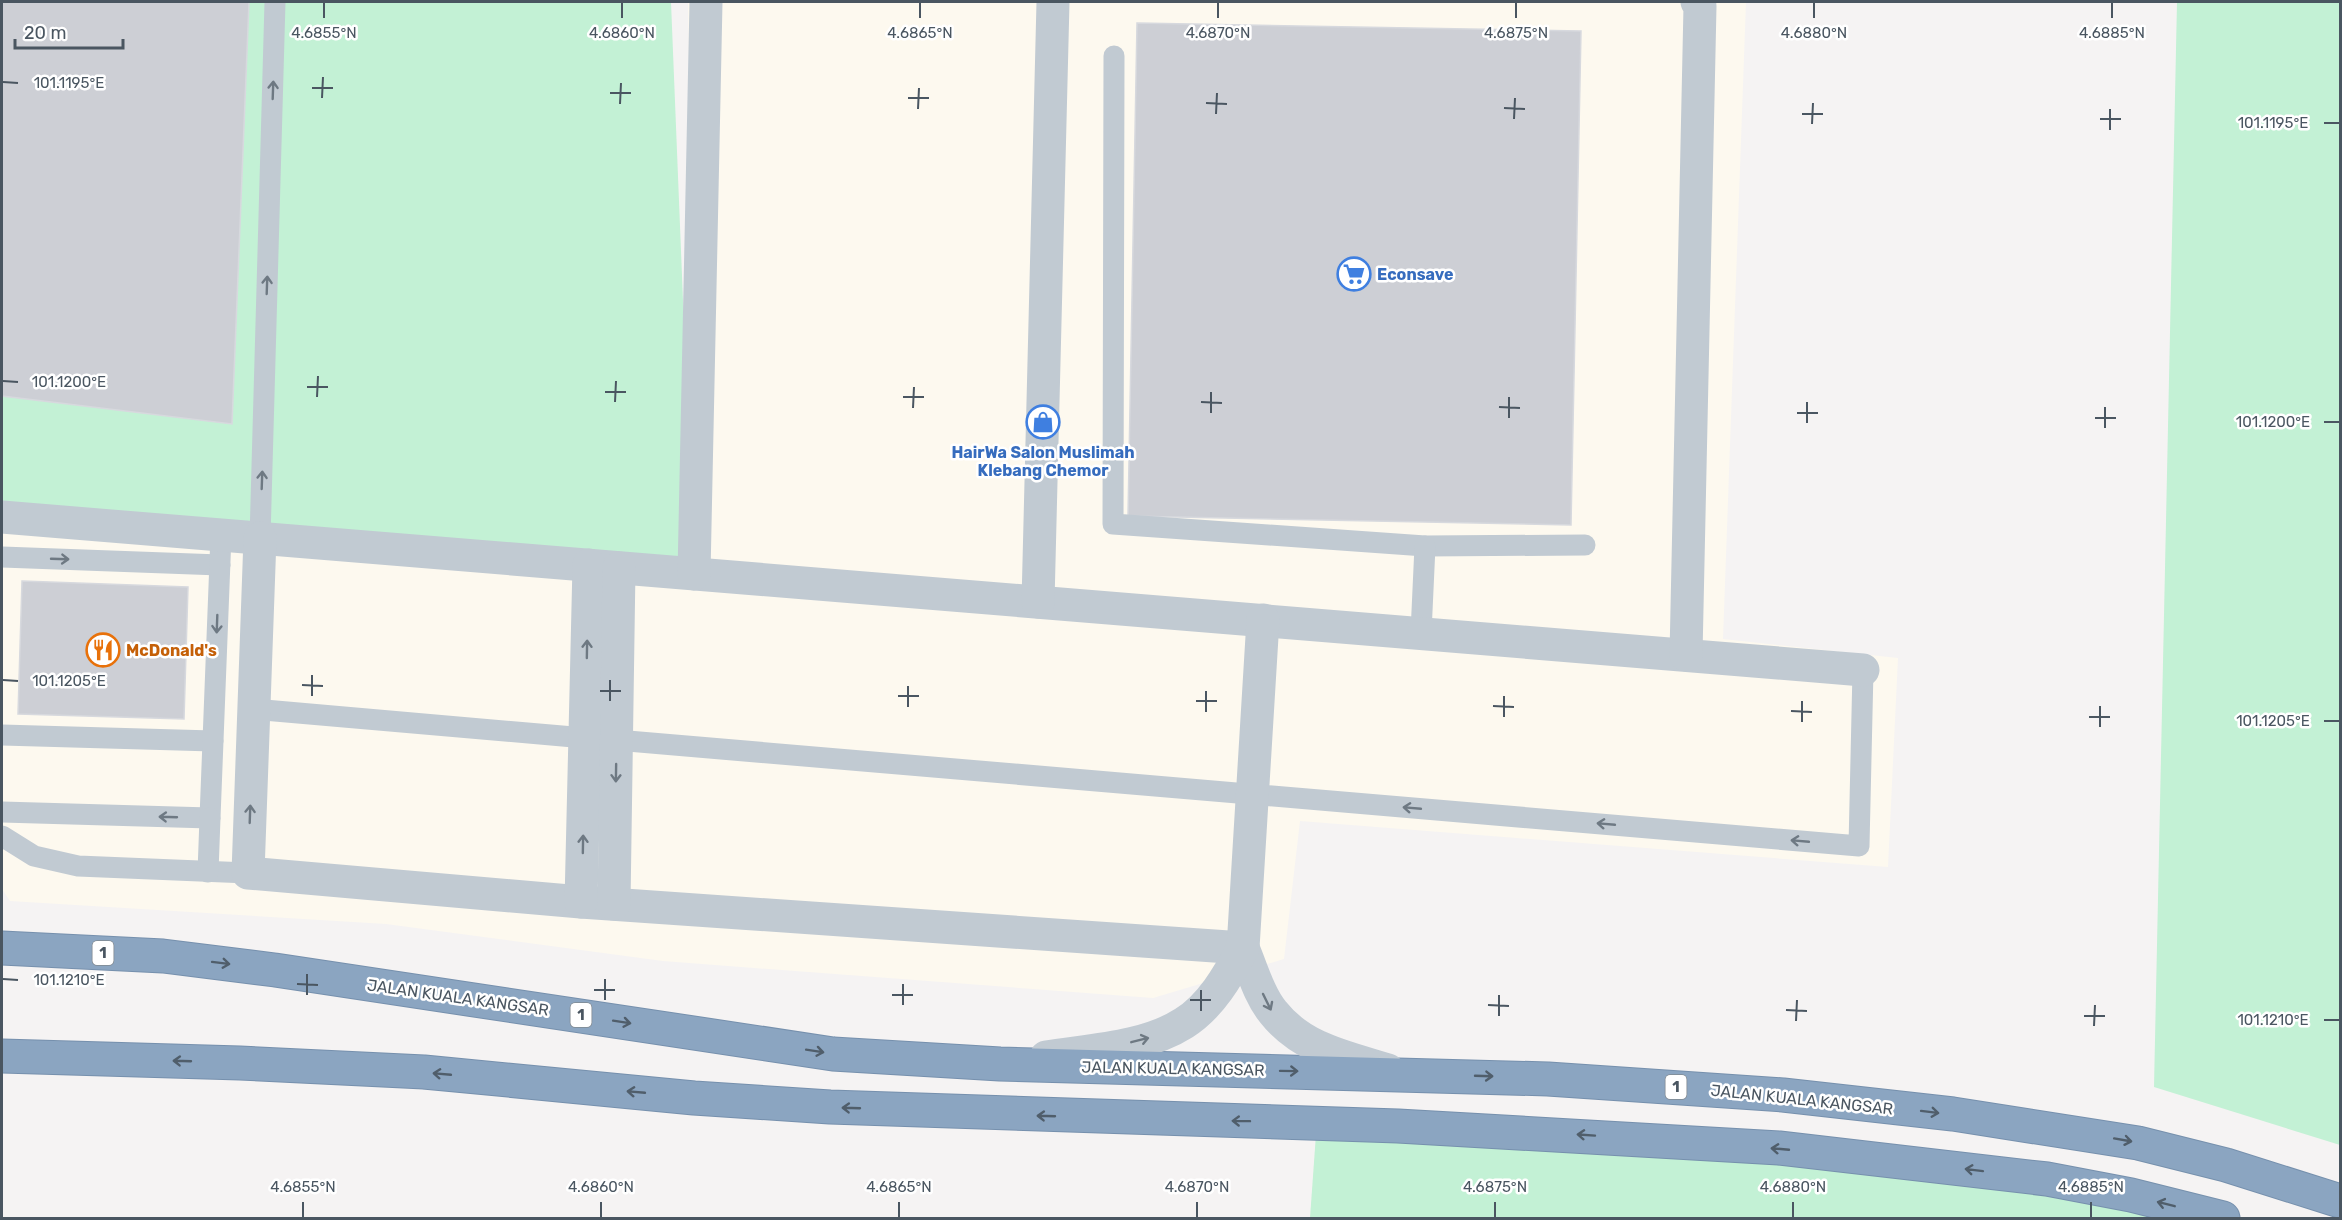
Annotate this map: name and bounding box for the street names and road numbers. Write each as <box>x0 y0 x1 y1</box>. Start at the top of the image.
road number: 1 <box>92 941 114 965</box>
street label: JALAN KUALA KANGSAR <box>366 975 550 1020</box>
road number: 1 <box>570 1003 592 1027</box>
street label: JALAN KUALA KANGSAR <box>1081 1057 1265 1080</box>
road number: 1 <box>1666 1075 1686 1099</box>
street label: JALAN KUALA KANGSAR <box>1710 1080 1894 1119</box>

